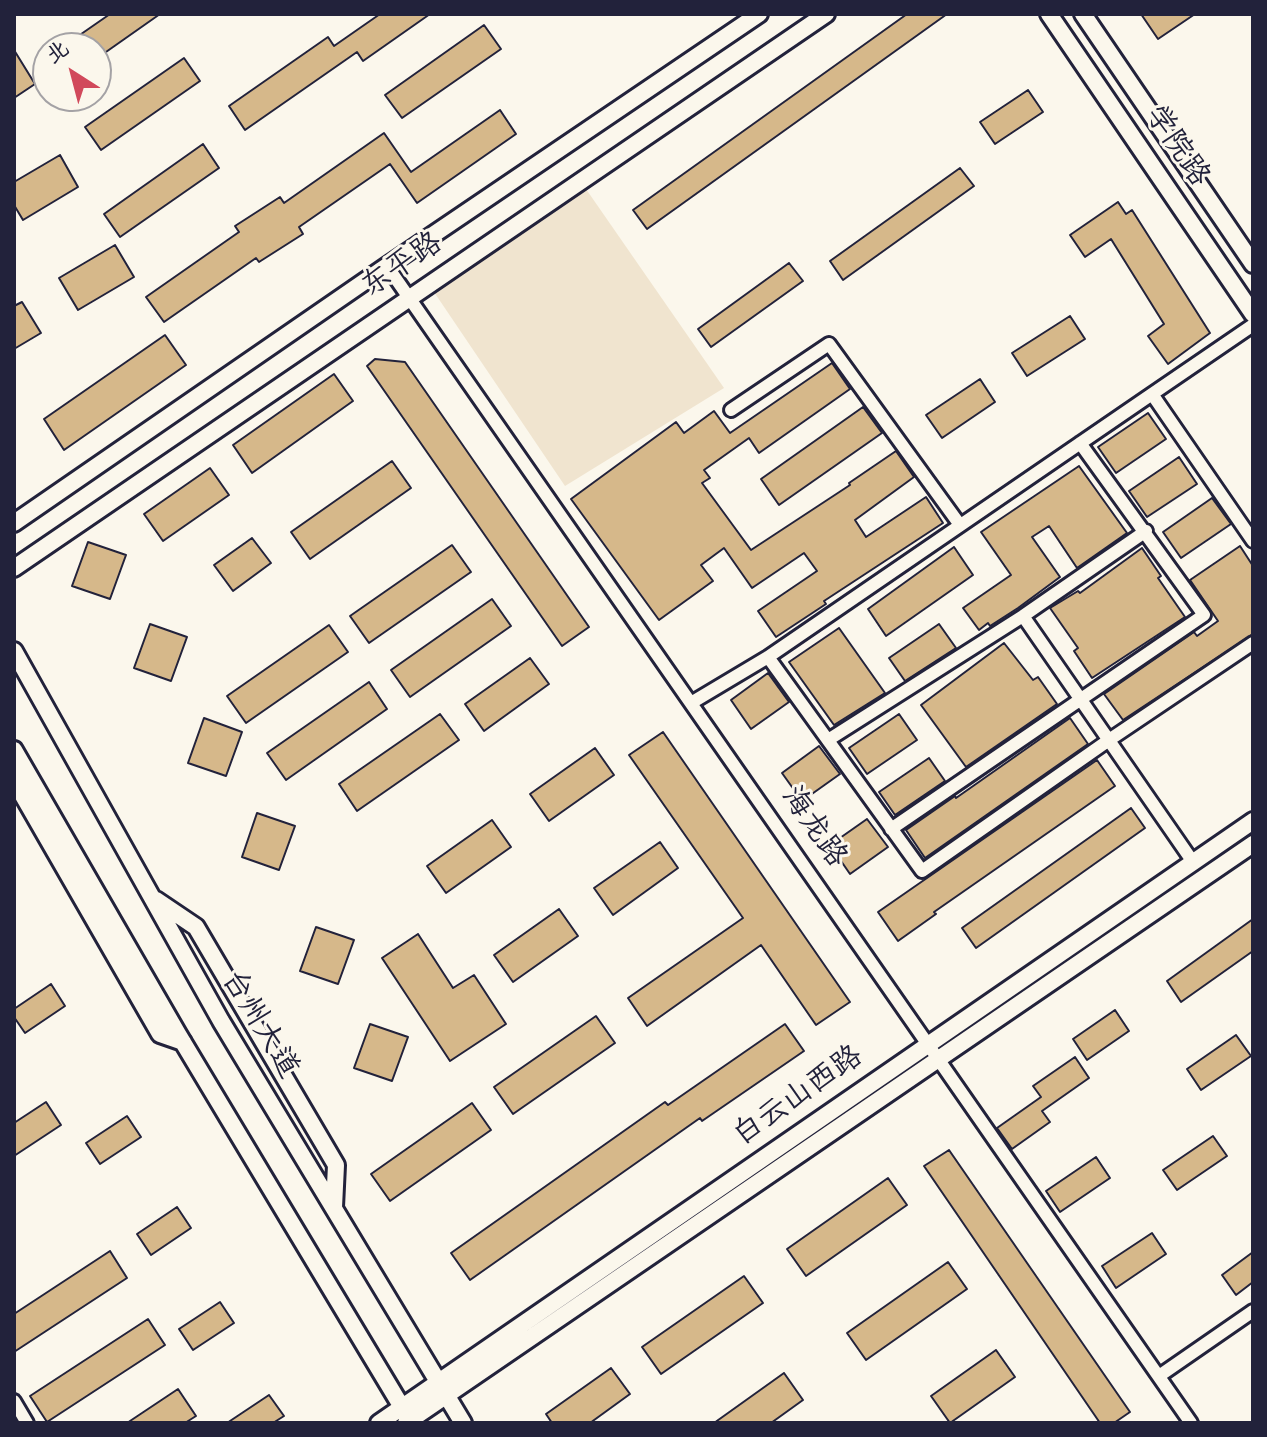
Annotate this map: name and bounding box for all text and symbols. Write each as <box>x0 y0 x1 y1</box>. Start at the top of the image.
north arrow <box>32 32 112 112</box>
text: 北 <box>41 35 77 73</box>
street label: 学院路 <box>1134 101 1214 195</box>
street label: 东平路 <box>357 228 451 308</box>
street label: 海龙路 <box>770 782 852 876</box>
street label: 台州大道 <box>211 965 303 1087</box>
street label: 白云山西路 <box>728 1041 872 1157</box>

